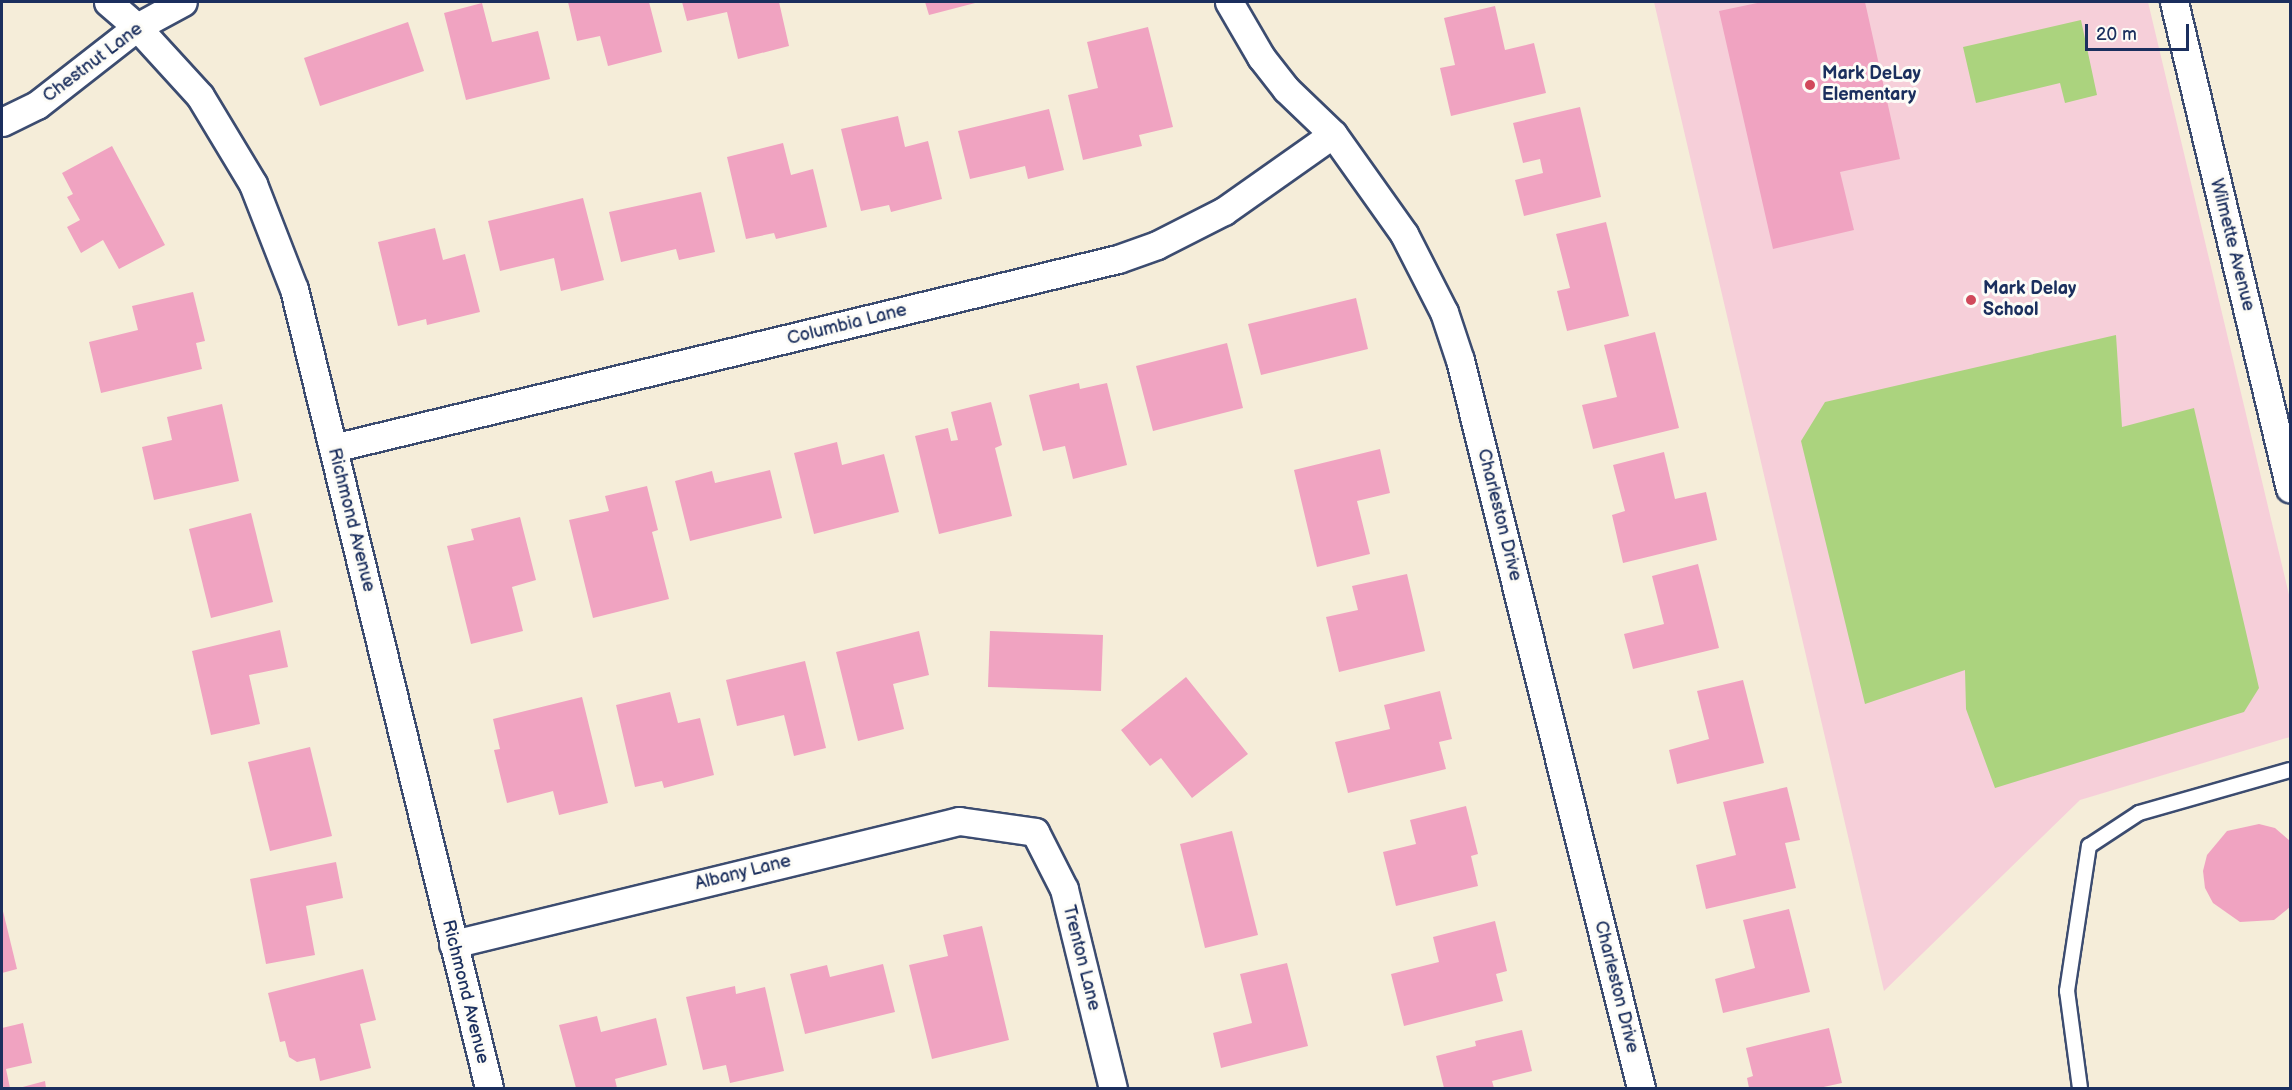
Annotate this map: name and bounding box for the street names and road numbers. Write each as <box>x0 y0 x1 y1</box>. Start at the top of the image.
street label: Chestnut Lane <box>39 19 147 107</box>
street label: Wilmette Avenue <box>2205 177 2259 313</box>
street label: Columbia Lane <box>785 300 909 350</box>
street label: Richmond Avenue <box>323 446 379 594</box>
street label: Charleston Drive <box>1472 447 1526 583</box>
street label: Albany Lane <box>692 851 794 895</box>
street label: Trenton Lane <box>1057 903 1105 1013</box>
street label: Richmond Avenue <box>437 918 493 1066</box>
street label: Charleston Drive <box>1589 919 1643 1055</box>

